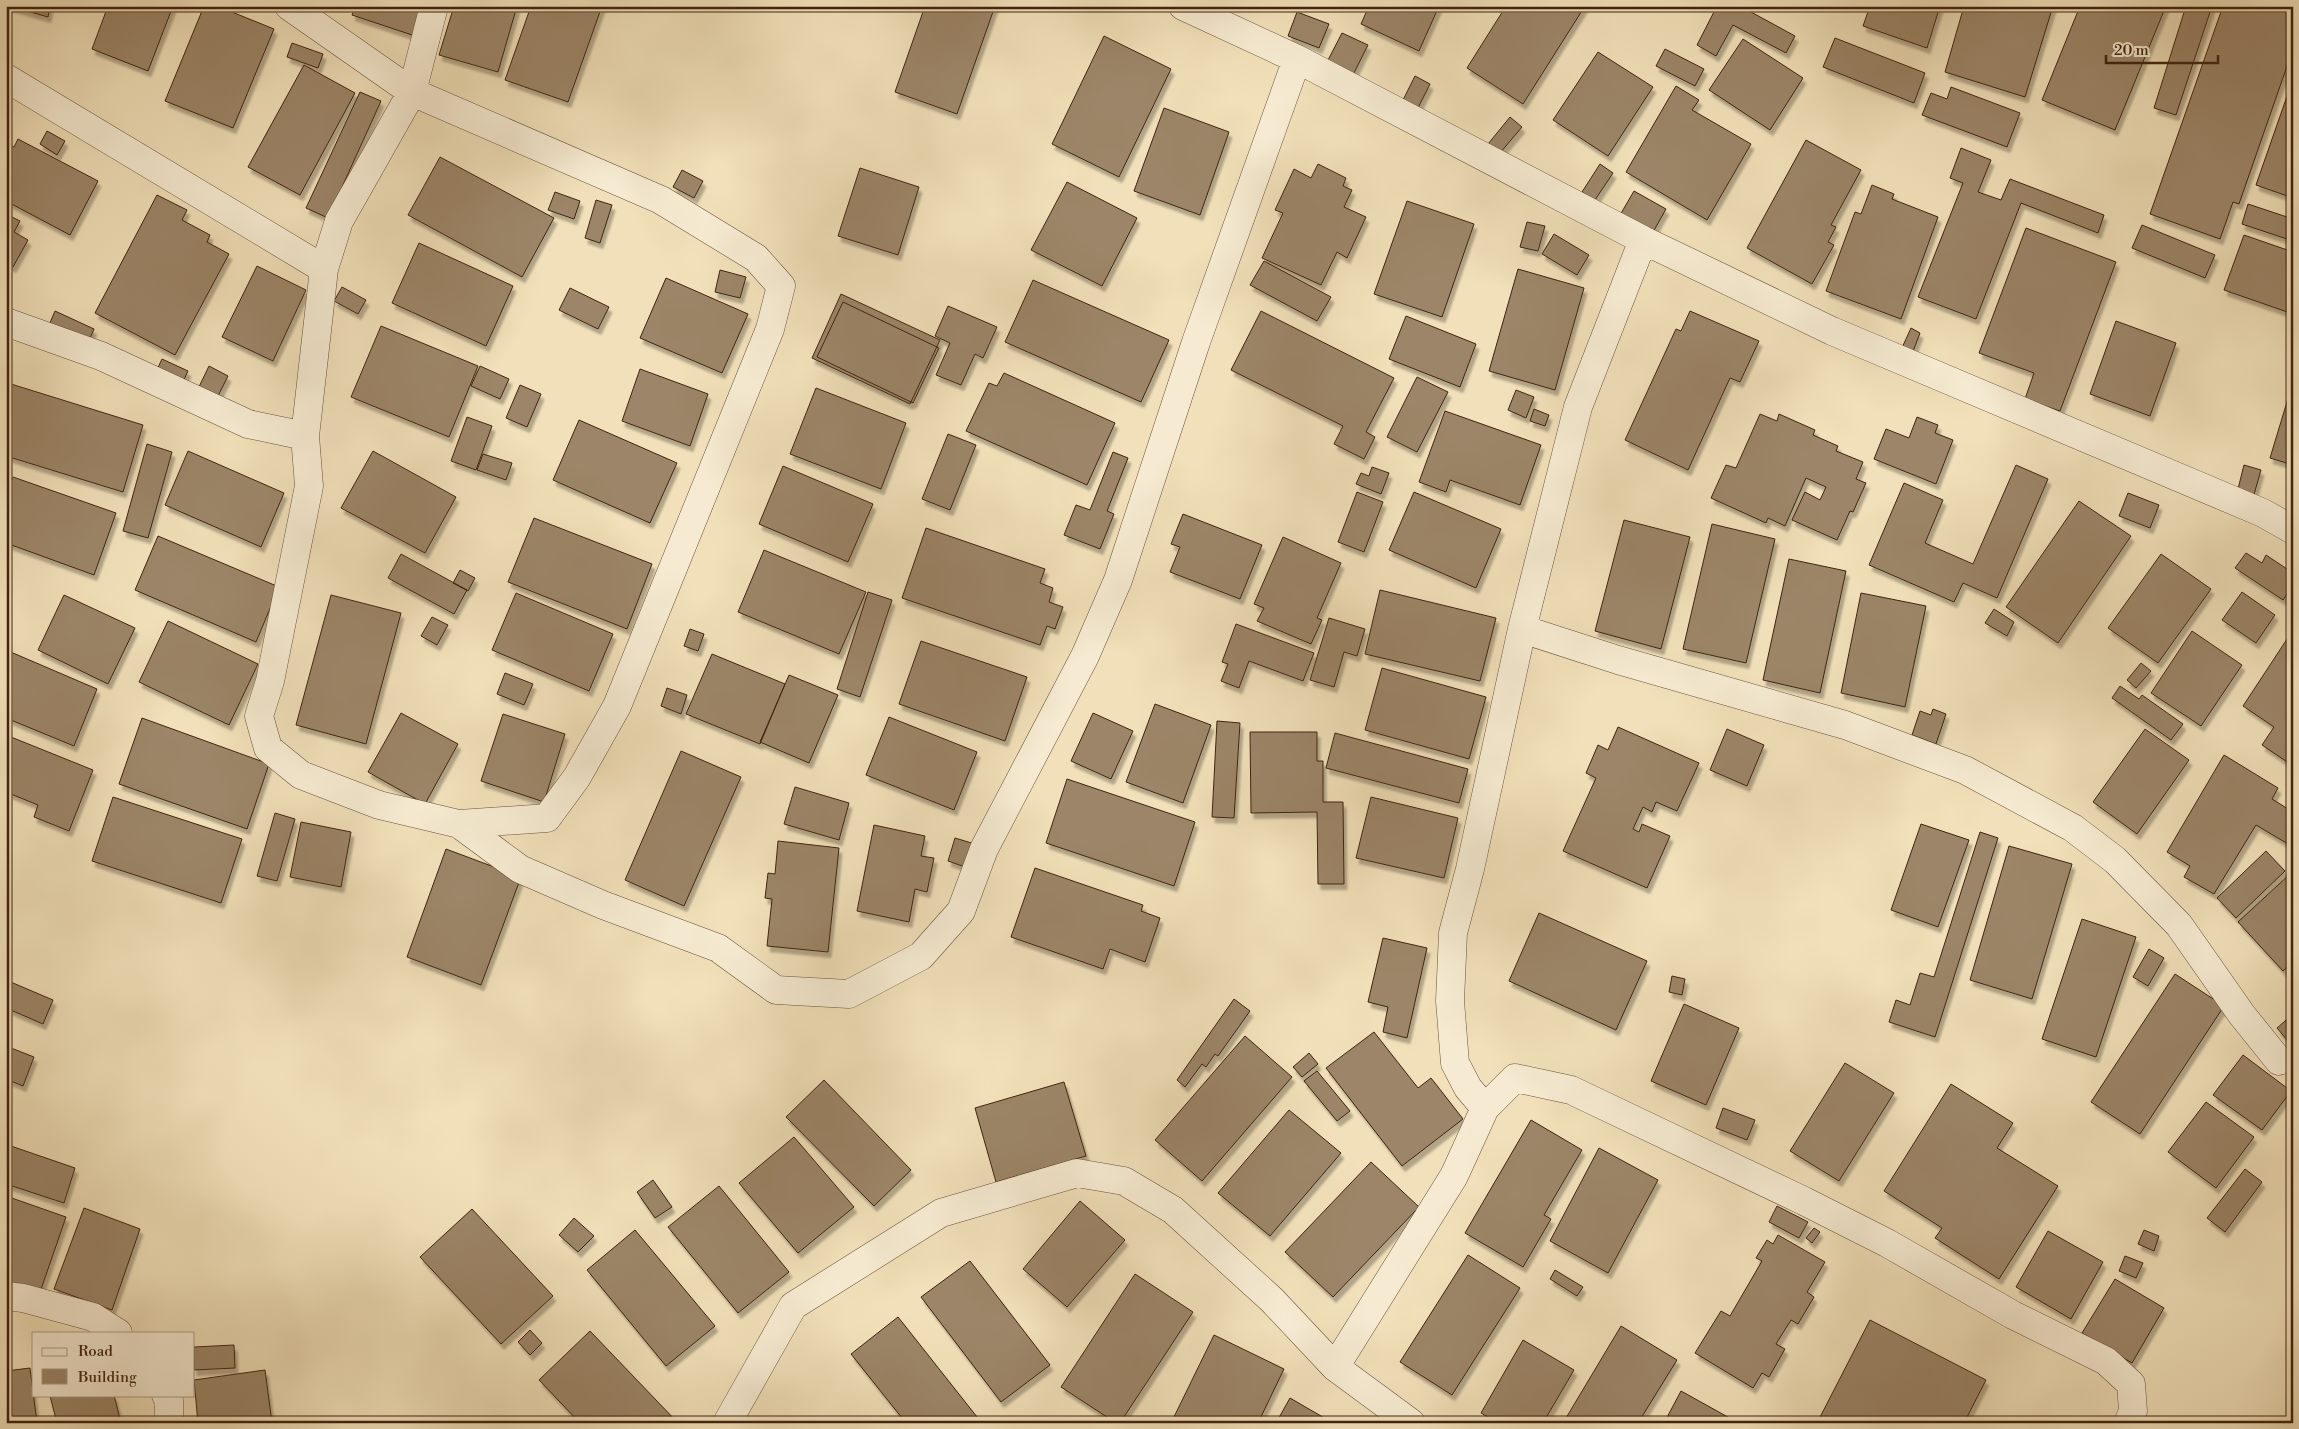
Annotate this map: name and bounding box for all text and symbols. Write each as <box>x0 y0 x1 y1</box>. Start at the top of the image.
scale bar <box>2106 32 2219 64</box>
text: 20 m <box>2114 41 2149 60</box>
legend <box>32 1332 195 1396</box>
text: Road <box>78 1342 113 1361</box>
text: Building <box>77 1368 137 1387</box>

